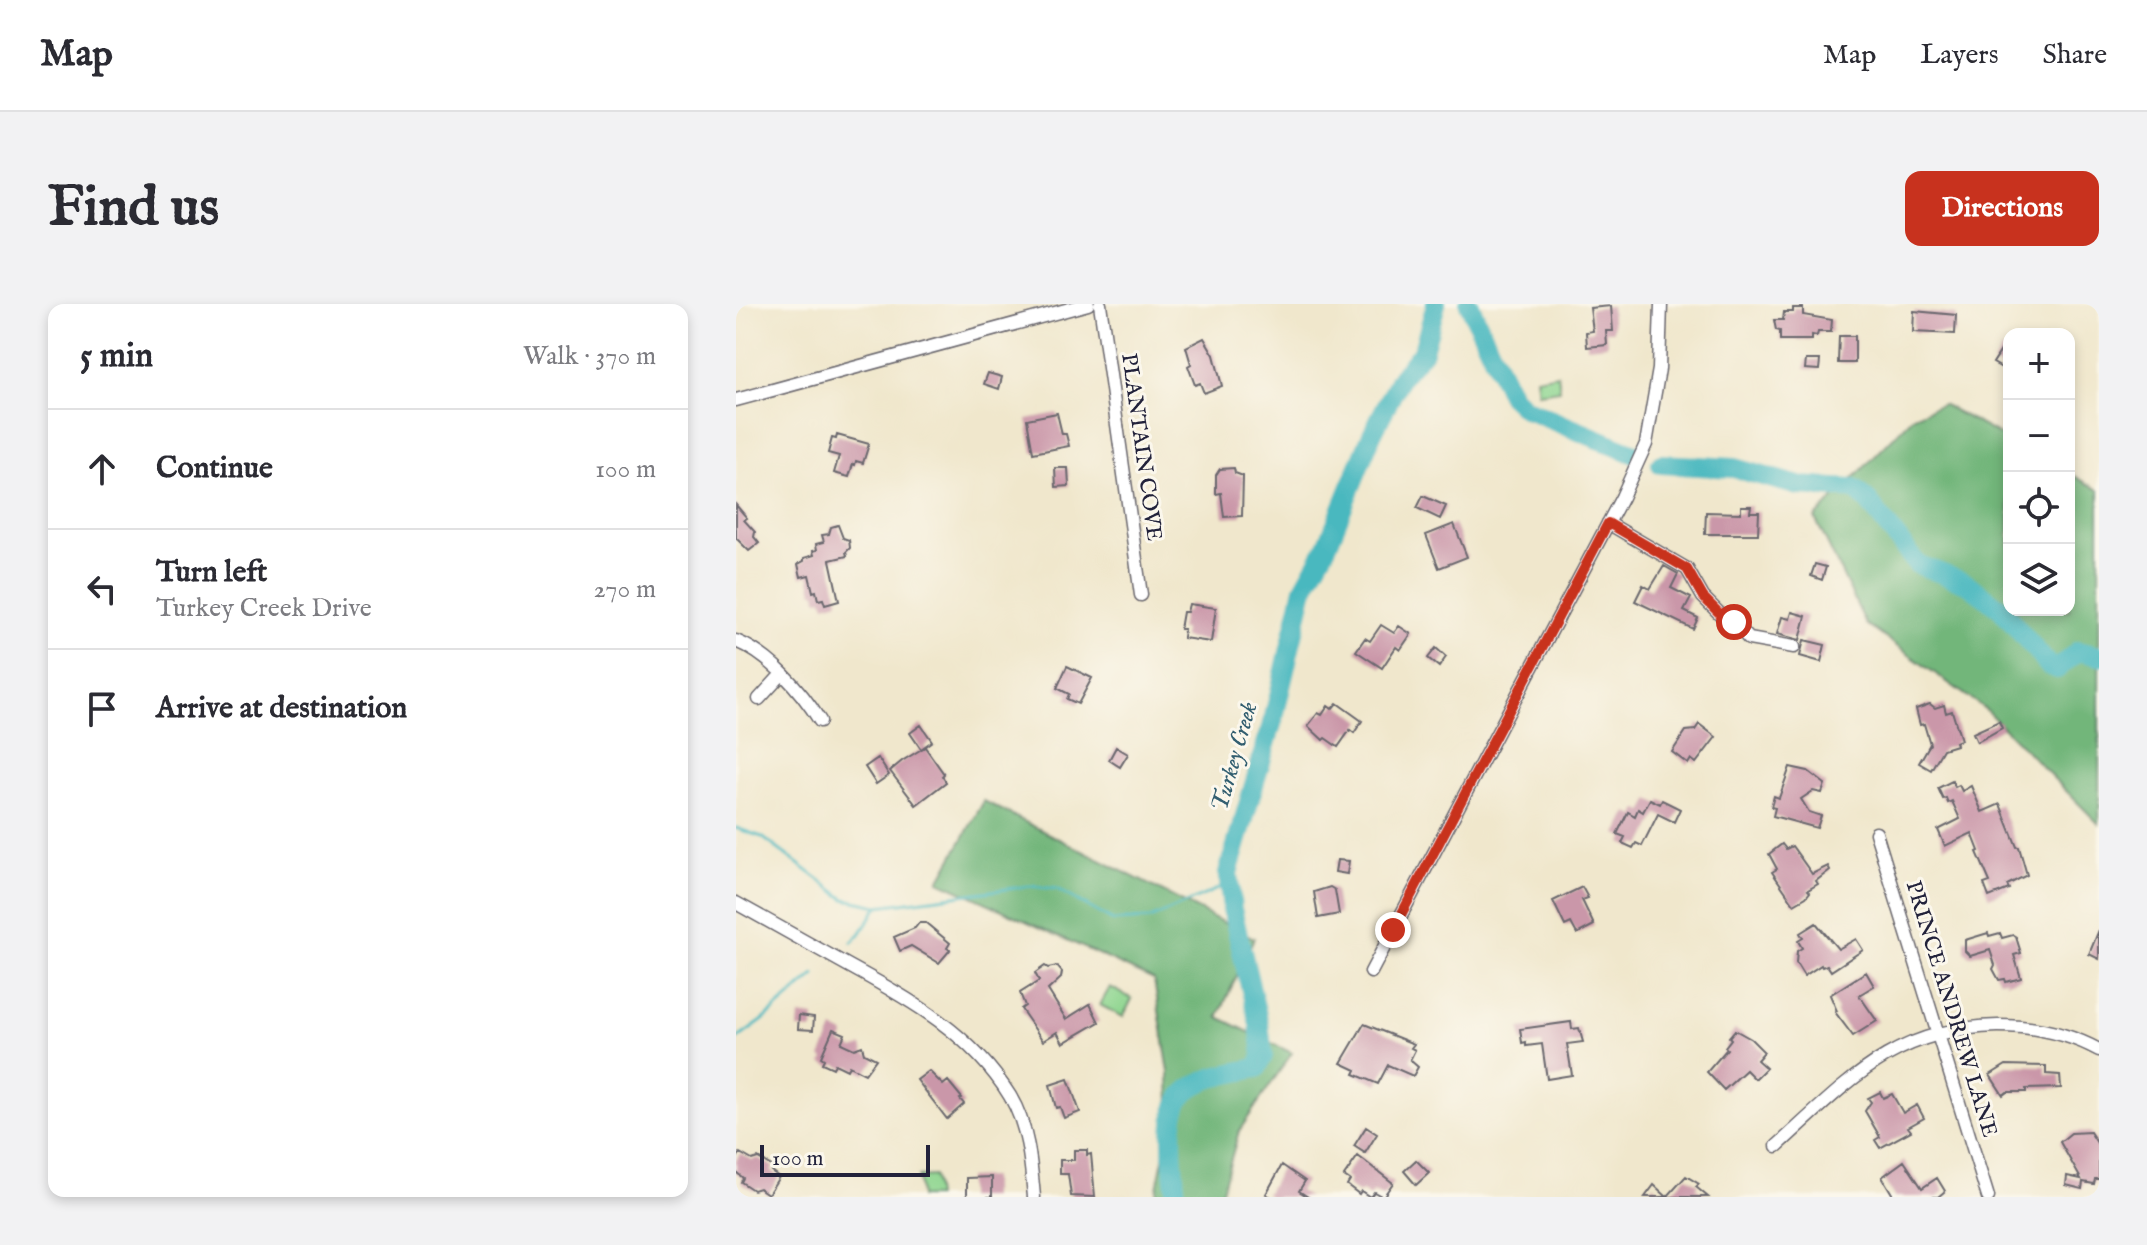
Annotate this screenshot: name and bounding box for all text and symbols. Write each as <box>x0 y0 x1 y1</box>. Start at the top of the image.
text: Map <box>40 31 113 79</box>
text: Map <box>1823 38 1876 73</box>
text: Layers <box>1920 38 1999 73</box>
text: Share <box>2043 38 2107 73</box>
button: Directions <box>1905 171 2099 246</box>
text: Find us <box>48 173 219 244</box>
map controls <box>2003 328 2075 616</box>
button: + <box>2003 328 2075 400</box>
text: 5 min <box>80 335 153 378</box>
text: Walk · 370 m <box>523 340 656 373</box>
street label: PLANTAIN COVE <box>1114 351 1168 543</box>
button: − <box>2003 400 2075 472</box>
icon: ahead <box>80 447 124 491</box>
text: Continue <box>156 450 273 488</box>
text: 100 m <box>595 453 656 486</box>
button: locate <box>2003 472 2075 544</box>
button: layers <box>2003 544 2075 616</box>
text: Turn left <box>156 554 267 592</box>
icon: left <box>80 567 124 611</box>
text: 270 m <box>593 573 656 606</box>
text: Turkey Creek Drive <box>156 592 372 625</box>
route start <box>1716 604 1752 640</box>
icon: arrive <box>80 687 124 731</box>
text: Arrive at destination <box>156 690 407 728</box>
water label: Turkey Creek <box>1205 698 1265 815</box>
street label: PRINCE ANDREW LANE <box>1899 877 2003 1141</box>
route end <box>1375 912 1411 948</box>
scale bar <box>760 1141 930 1177</box>
text: 100 m <box>772 1145 824 1173</box>

